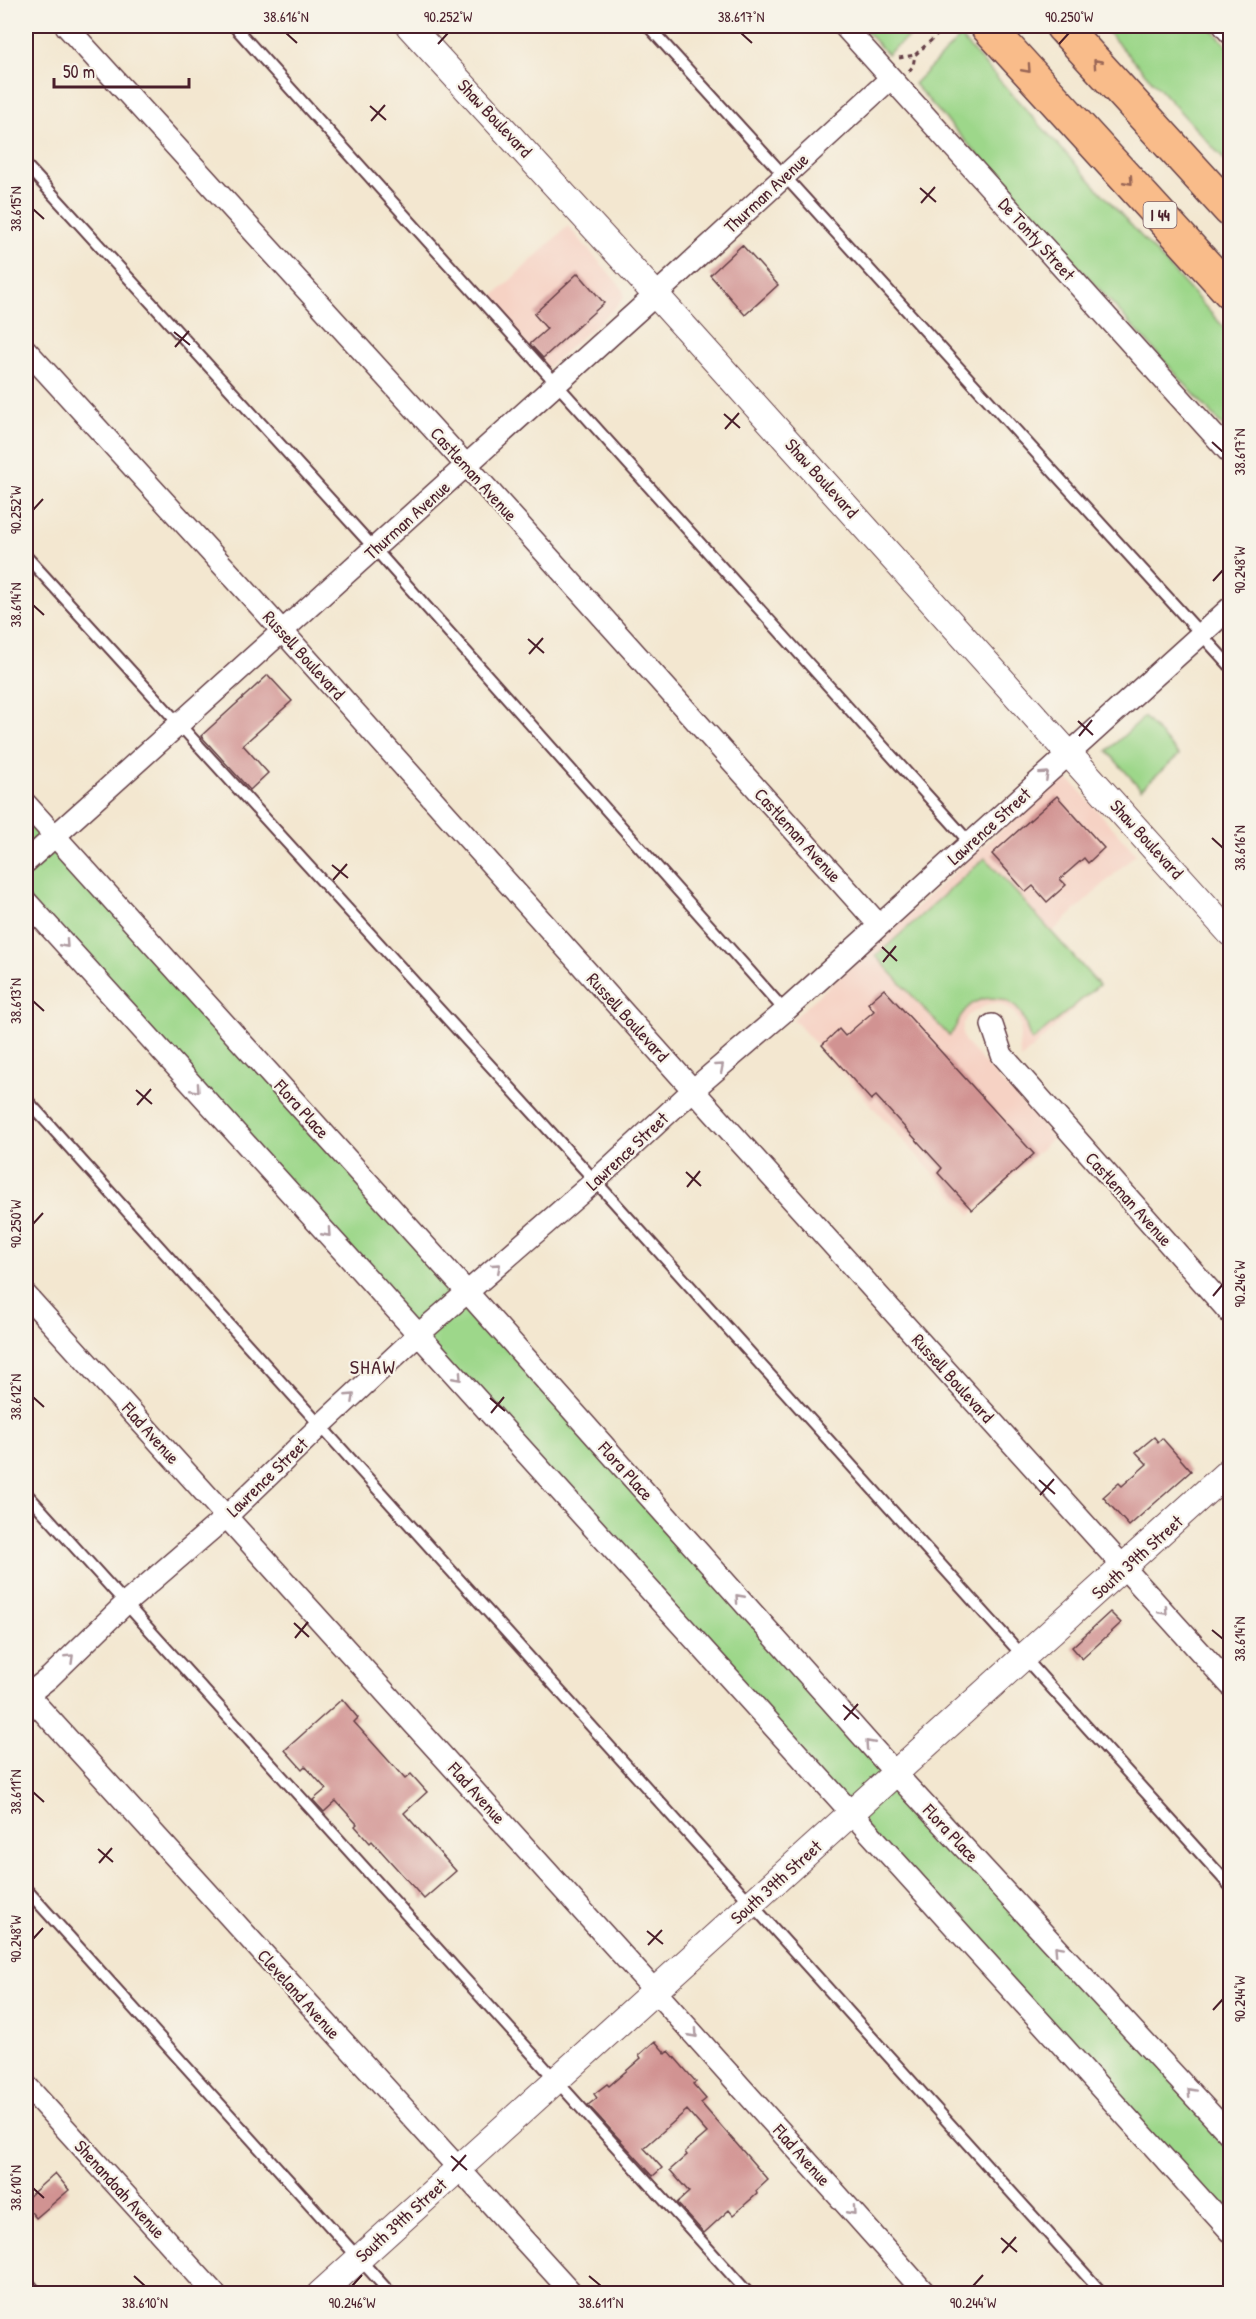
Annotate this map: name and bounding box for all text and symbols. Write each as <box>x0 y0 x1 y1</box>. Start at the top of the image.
text: 38.616°N <box>263 6 309 27</box>
text: 90.252°W <box>424 6 473 27</box>
text: 38.617°N <box>718 6 764 27</box>
text: 90.250°W <box>1045 6 1094 27</box>
scale bar <box>54 51 189 89</box>
text: 50 m <box>63 59 95 84</box>
one-way arrow <box>1093 59 1104 70</box>
one-way arrow <box>1020 62 1031 73</box>
street label: Shaw Boulevard <box>452 73 538 163</box>
street label: Thurman Avenue <box>718 147 814 239</box>
one-way arrow <box>1122 174 1133 185</box>
text: 38.615°N <box>5 186 26 232</box>
street label: De Tonty Street <box>993 192 1081 286</box>
road number: I 44 <box>1144 202 1176 228</box>
street label: Castleman Avenue <box>425 421 523 527</box>
text: 38.617°N <box>1229 429 1250 475</box>
street label: Shaw Boulevard <box>780 433 864 523</box>
street label: Thurman Avenue <box>359 475 455 565</box>
text: 90.252°W <box>5 485 26 534</box>
text: 90.248°W <box>1229 546 1250 594</box>
text: 38.614°N <box>5 583 26 627</box>
street label: Russell Boulevard <box>257 605 351 705</box>
one-way arrow <box>1038 771 1048 782</box>
street label: Lawrence Street <box>942 781 1037 870</box>
street label: Castleman Avenue <box>749 782 847 888</box>
street label: Shaw Boulevard <box>1105 794 1189 884</box>
text: 38.616°N <box>1229 825 1250 871</box>
one-way arrow <box>58 938 69 948</box>
street label: Russell Boulevard <box>581 967 675 1067</box>
text: 38.613°N <box>5 978 26 1024</box>
one-way arrow <box>713 1063 724 1074</box>
street label: Flora Place <box>268 1073 335 1144</box>
one-way arrow <box>189 1082 200 1092</box>
street label: Lawrence Street <box>580 1106 674 1196</box>
street label: Castleman Avenue <box>1080 1146 1178 1252</box>
text: 90.250°W <box>5 1199 26 1248</box>
one-way arrow <box>320 1226 331 1237</box>
text: 90.246°W <box>1229 1260 1250 1307</box>
one-way arrow <box>490 1263 501 1274</box>
street label: Russell Boulevard <box>906 1328 1000 1428</box>
district label: SHAW <box>350 1353 396 1380</box>
one-way arrow <box>451 1371 462 1381</box>
text: 38.612°N <box>5 1374 26 1420</box>
one-way arrow <box>345 1393 355 1404</box>
street label: Flad Avenue <box>116 1396 186 1469</box>
street label: Lawrence Street <box>221 1431 314 1522</box>
street label: Flora Place <box>592 1435 659 1506</box>
street label: South 39th Street <box>1086 1509 1189 1605</box>
one-way arrow <box>735 1594 746 1605</box>
one-way arrow <box>1157 1604 1168 1615</box>
text: 38.614°N <box>1229 1617 1250 1661</box>
one-way arrow <box>62 1654 73 1665</box>
one-way arrow <box>865 1740 876 1751</box>
street label: Flad Avenue <box>442 1756 512 1829</box>
text: 38.611°N <box>5 1770 26 1814</box>
street label: Flora Place <box>917 1798 985 1868</box>
street label: South 39th Street <box>725 1834 828 1930</box>
text: 90.248°W <box>5 1915 26 1963</box>
street label: Cleveland Avenue <box>252 1944 346 2044</box>
one-way arrow <box>1054 1945 1065 1955</box>
text: 90.244°W <box>1229 1975 1250 2022</box>
one-way arrow <box>687 2027 698 2038</box>
one-way arrow <box>1187 2088 1198 2098</box>
street label: Flad Avenue <box>767 2118 837 2191</box>
street label: Shenandoah Avenue <box>69 2134 171 2244</box>
text: 38.610°N <box>5 2165 26 2211</box>
street label: South 39th Street <box>350 2172 453 2268</box>
one-way arrow <box>845 2204 856 2215</box>
text: 38.610°N <box>122 2292 168 2313</box>
text: 90.246°W <box>329 2292 376 2313</box>
text: 38.611°N <box>579 2292 623 2313</box>
text: 90.244°W <box>950 2292 997 2313</box>

